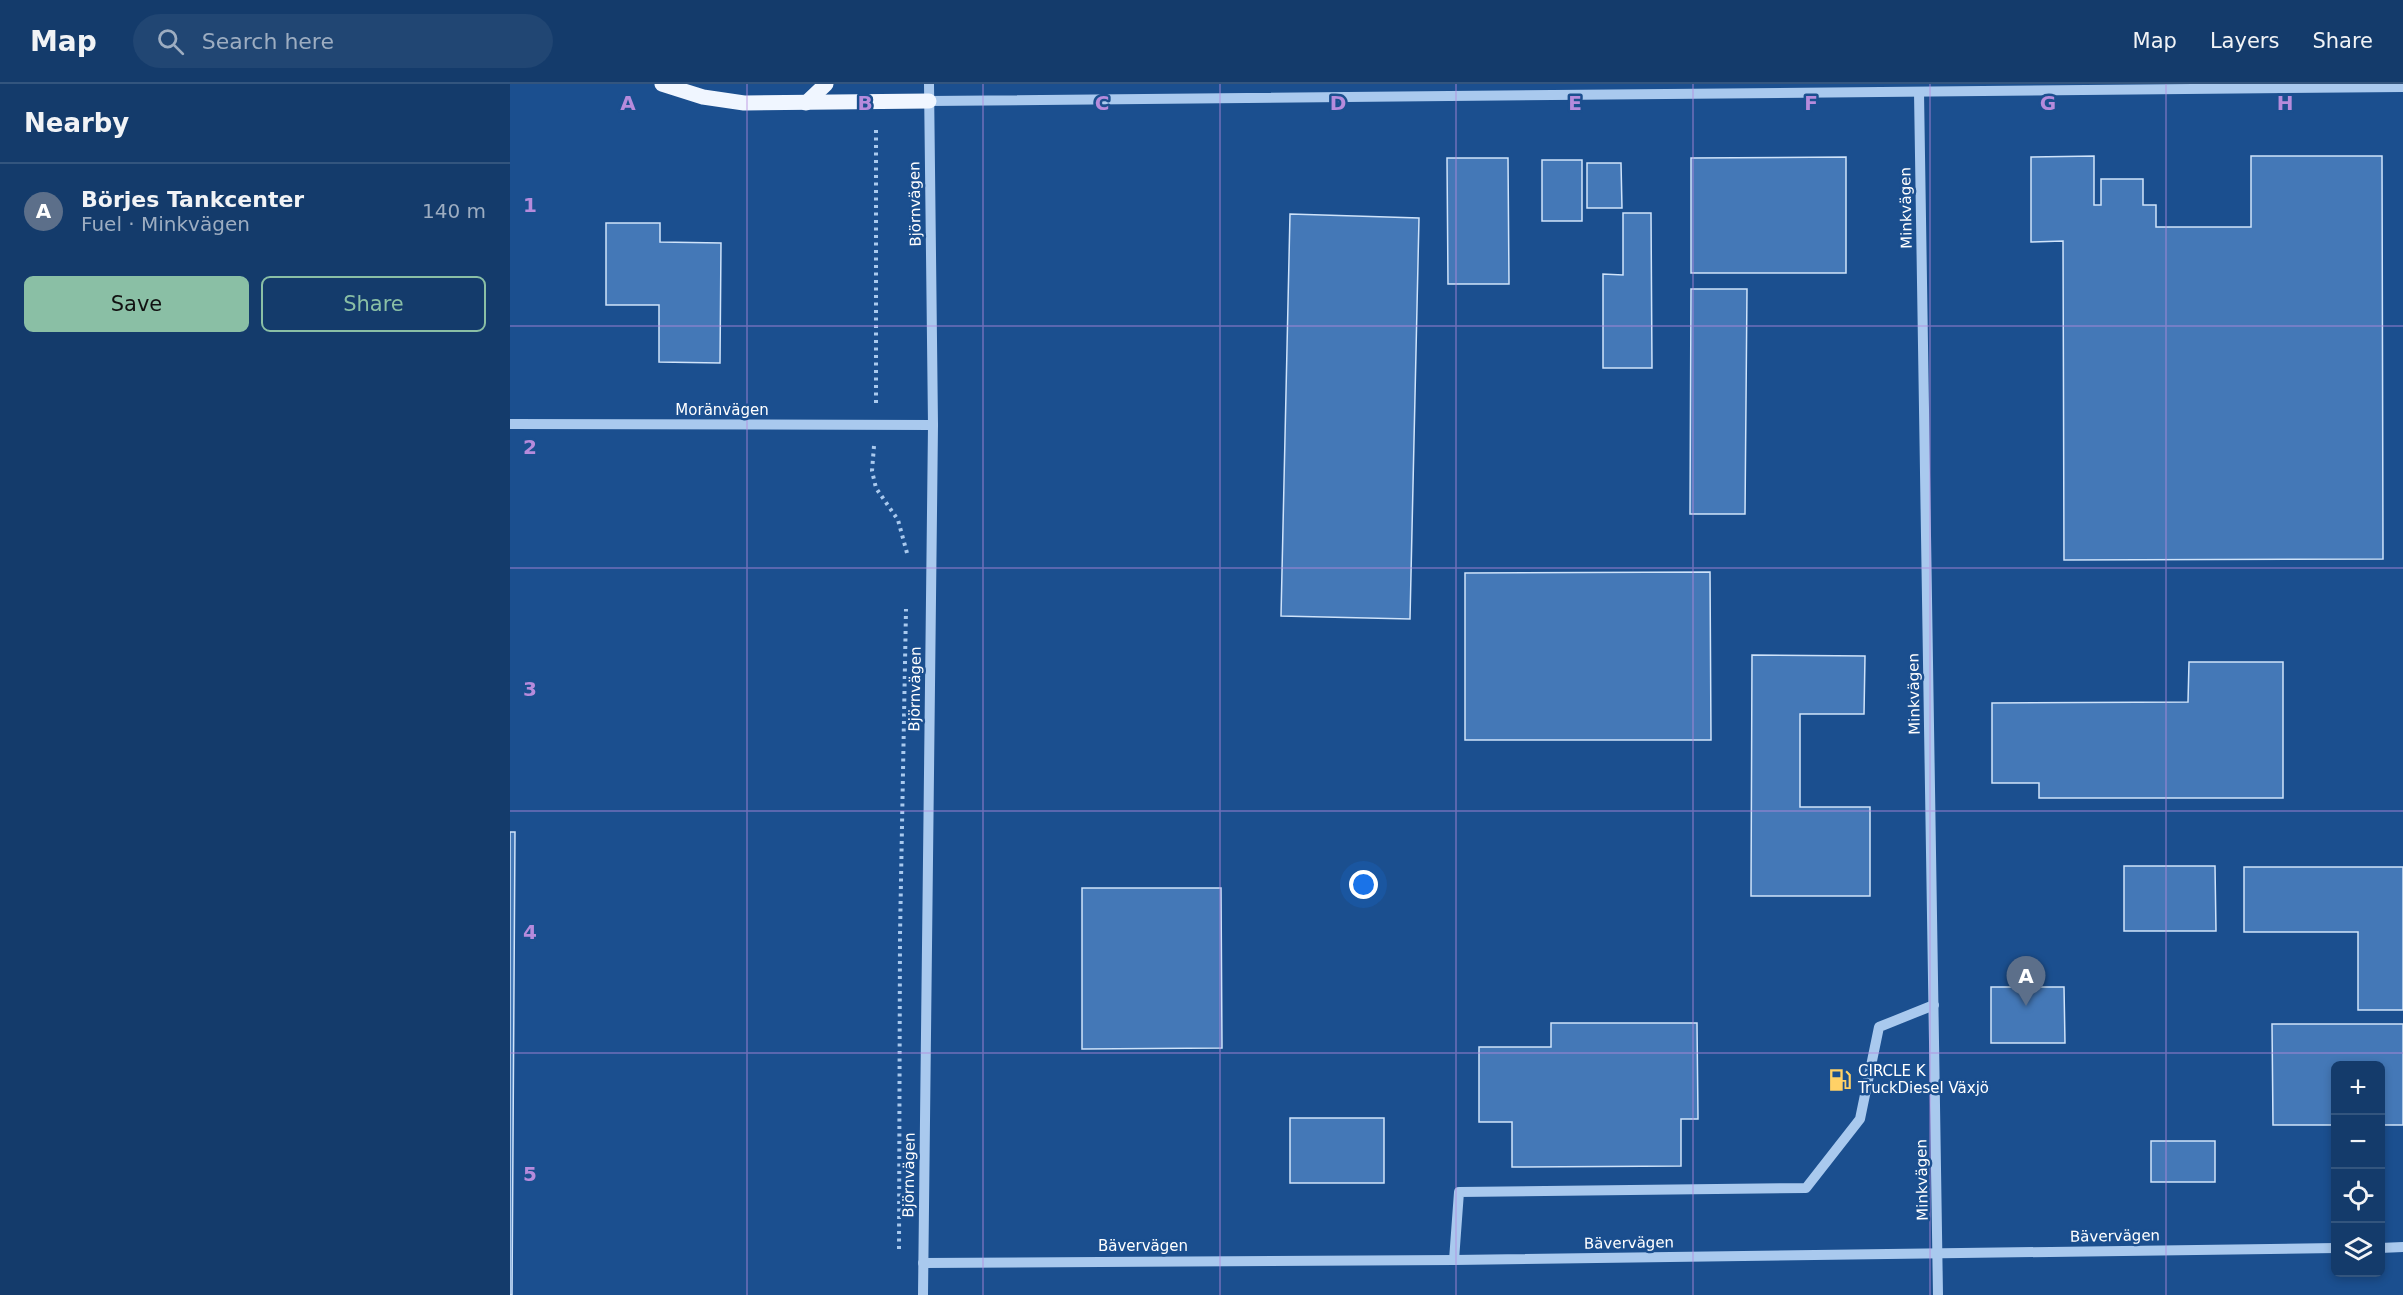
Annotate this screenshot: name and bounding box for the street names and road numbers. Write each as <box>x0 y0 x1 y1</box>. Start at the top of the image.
street label: Björnvägen <box>905 161 925 247</box>
street label: Minkvägen <box>1896 167 1916 249</box>
street label: Moränvägen <box>675 401 769 419</box>
street label: Björnvägen <box>905 646 925 732</box>
street label: Minkvägen <box>1904 653 1924 735</box>
street label: Björnvägen <box>899 1132 919 1218</box>
street label: Minkvägen <box>1912 1139 1932 1221</box>
street label: Bävervägen <box>2070 1226 2160 1246</box>
street label: Bävervägen <box>1584 1233 1674 1253</box>
street label: Bävervägen <box>1098 1237 1188 1255</box>

